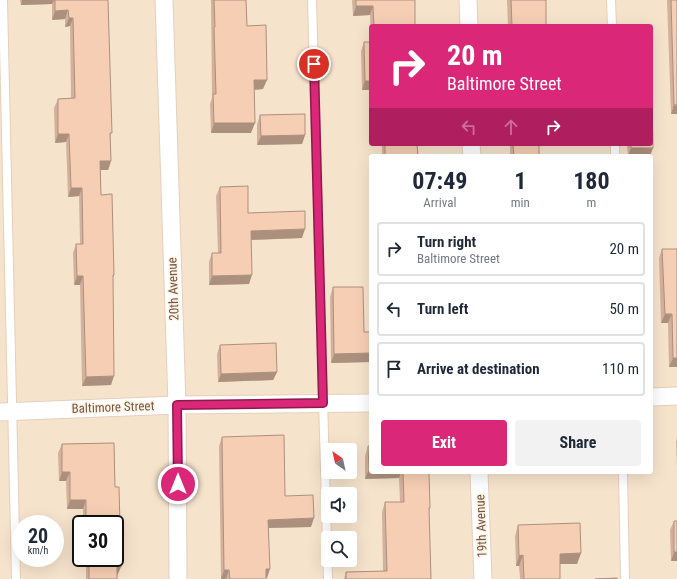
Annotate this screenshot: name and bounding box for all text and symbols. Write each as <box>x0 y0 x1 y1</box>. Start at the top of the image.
text: 20 m <box>447 39 503 72</box>
icon: right <box>381 40 433 92</box>
pin <box>297 47 331 81</box>
icon: arrive <box>303 53 325 75</box>
text: Baltimore Street <box>447 73 562 94</box>
icon: left <box>458 116 480 138</box>
icon: ahead <box>500 116 522 138</box>
icon: right <box>542 116 564 138</box>
text: 07:49 <box>412 167 467 195</box>
text: 1 <box>514 167 526 195</box>
text: 180 <box>573 167 610 195</box>
text: Arrival <box>423 195 456 210</box>
text: min <box>511 195 530 210</box>
text: m <box>587 195 596 210</box>
text: Turn right <box>417 233 476 251</box>
icon: right <box>383 238 405 260</box>
text: 20 m <box>609 240 639 258</box>
text: Baltimore Street <box>417 251 500 266</box>
street label: 20th Avenue <box>164 257 182 321</box>
icon: left <box>383 298 405 320</box>
text: Turn left <box>417 300 468 318</box>
text: 50 m <box>609 300 639 318</box>
icon: arrive <box>383 358 405 380</box>
text: Arrive at destination <box>417 360 540 378</box>
text: 110 m <box>602 360 639 378</box>
street label: Baltimore Street <box>71 398 155 416</box>
button: Exit <box>381 420 507 466</box>
button: Share <box>515 420 641 466</box>
north arrow <box>321 443 357 479</box>
map controls <box>321 443 357 567</box>
position arrow <box>157 463 199 505</box>
button: sound <box>321 487 357 523</box>
street label: 19th Avenue <box>472 494 490 558</box>
speed limit sign: 30 <box>72 515 124 567</box>
text: 20 <box>28 524 48 548</box>
button: search <box>321 531 357 567</box>
text: km/h <box>28 545 48 556</box>

